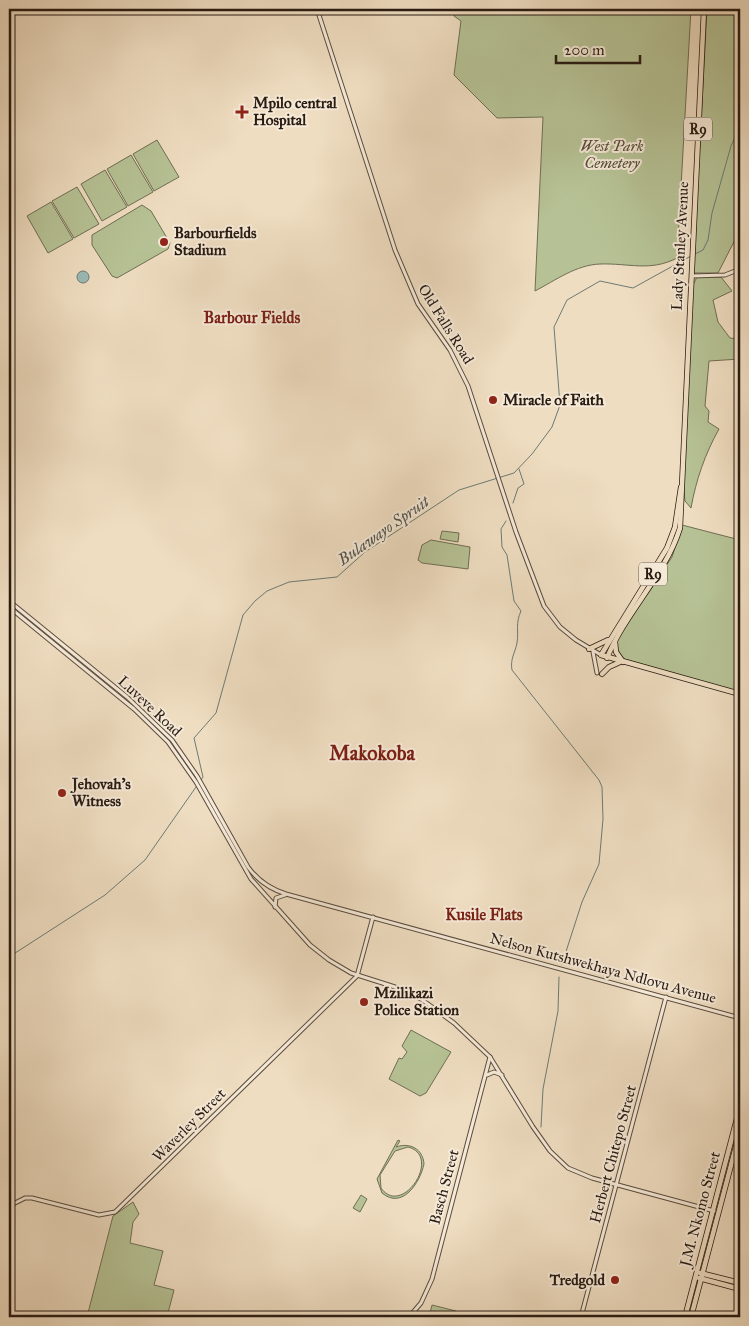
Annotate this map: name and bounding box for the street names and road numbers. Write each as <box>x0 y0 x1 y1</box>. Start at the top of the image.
road number: R9 <box>684 118 712 140</box>
street label: Lady Stanley Avenue <box>668 181 692 311</box>
street label: Old Falls Road <box>414 281 478 368</box>
road number: R9 <box>639 562 667 586</box>
street label: Luveve Road <box>114 672 186 740</box>
street label: Nelson Kutshwekhaya Ndlovu Avenue <box>488 929 718 1007</box>
street label: Herbert Chitepo Street <box>586 1082 640 1225</box>
street label: Waverley Street <box>149 1084 230 1165</box>
street label: Basch Street <box>425 1147 463 1226</box>
street label: J.M. Nkomo Street <box>675 1149 725 1271</box>

